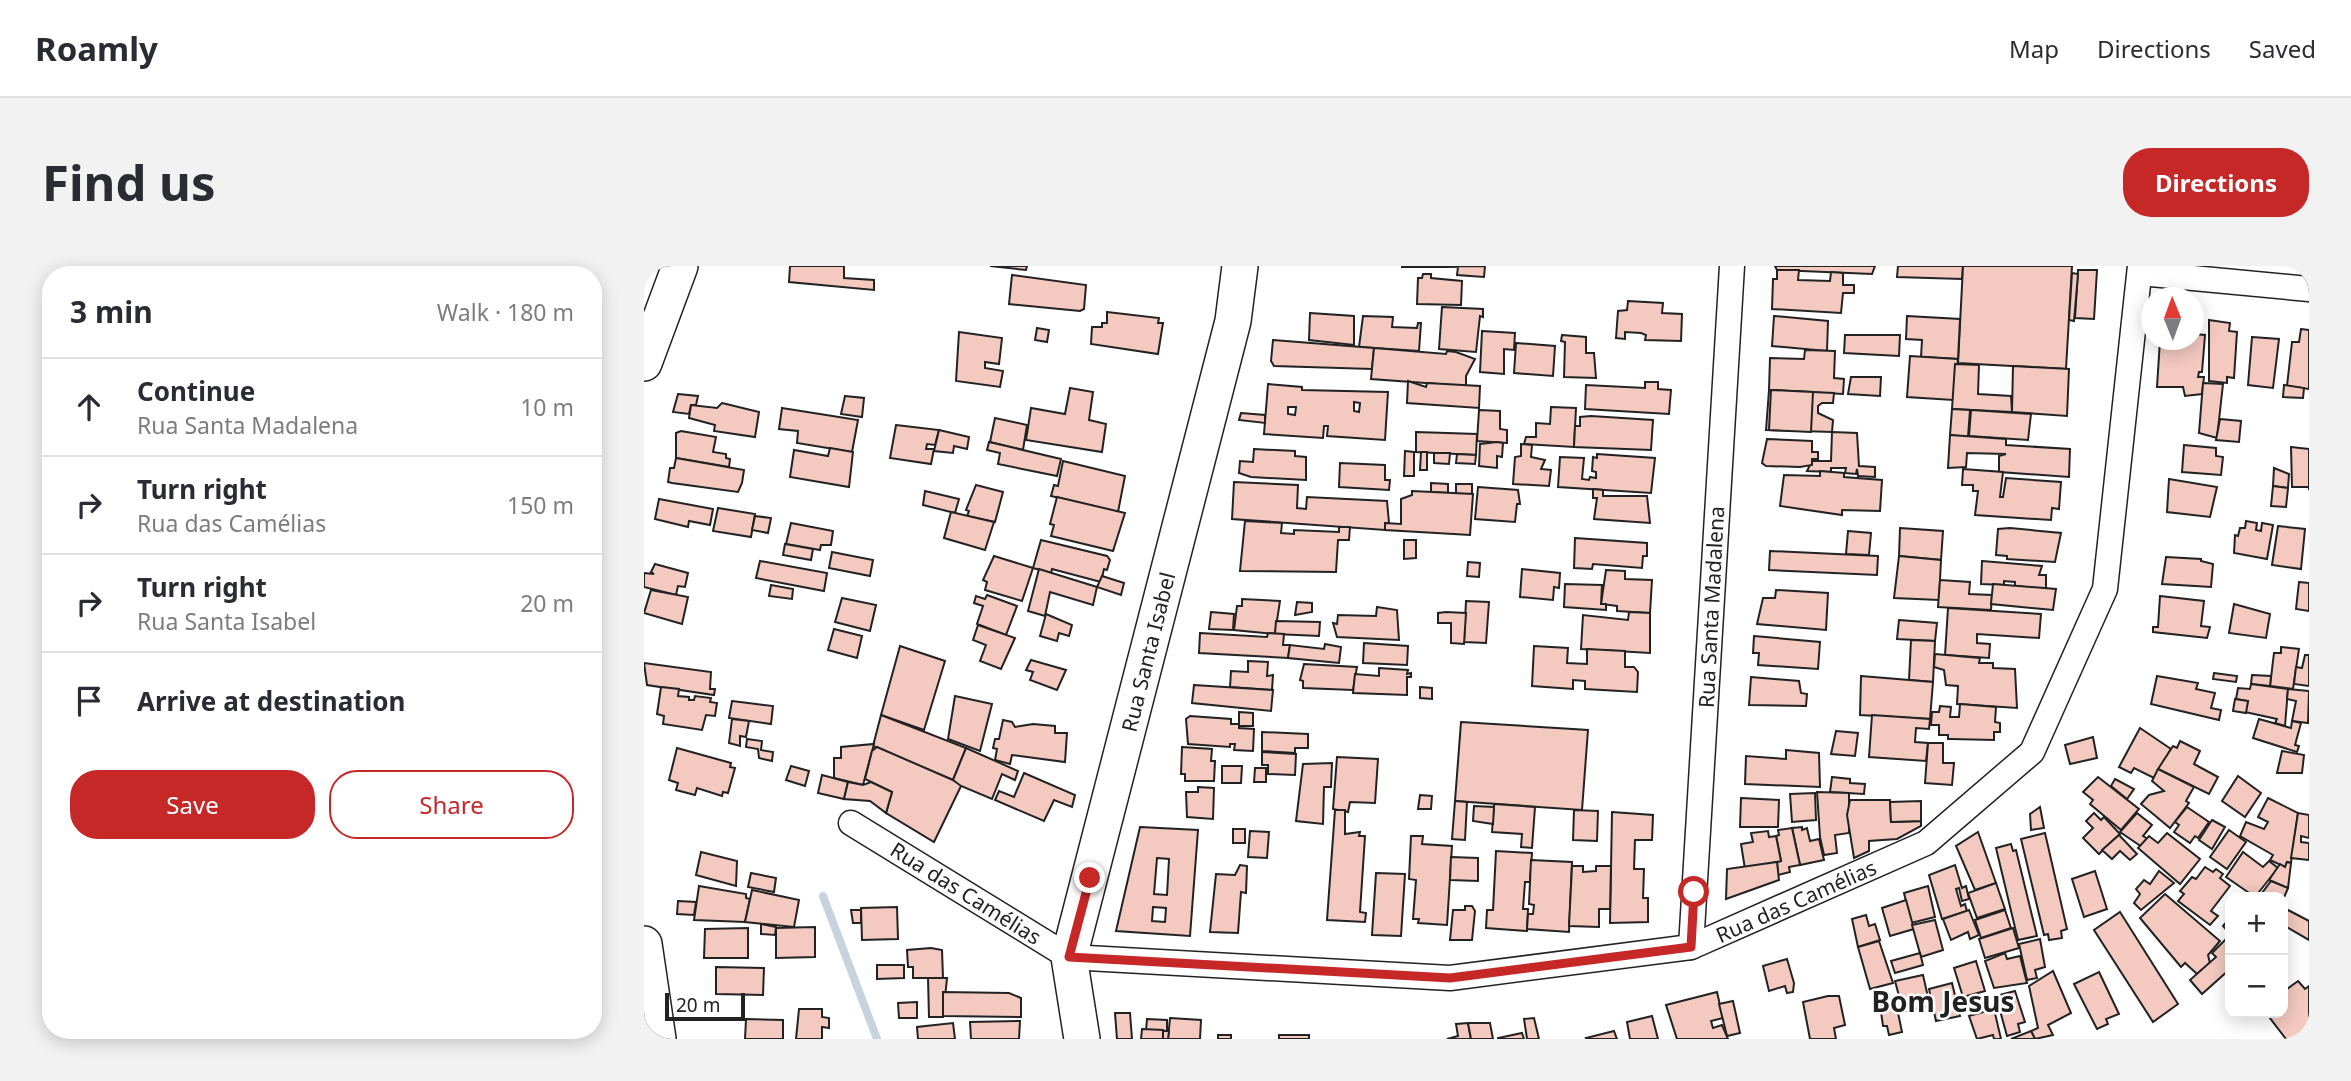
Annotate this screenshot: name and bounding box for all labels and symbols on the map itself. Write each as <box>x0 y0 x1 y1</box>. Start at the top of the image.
north arrow <box>2141 287 2204 350</box>
street label: Rua Santa Madalena <box>1692 505 1730 709</box>
street label: Rua Santa Isabel <box>1115 569 1181 735</box>
street label: Rua das Camélias <box>885 835 1047 951</box>
street label: Rua das Camélias <box>1711 853 1881 949</box>
route end <box>1074 862 1105 893</box>
route start <box>1678 876 1709 907</box>
district label: Bom Jesus <box>1872 982 2015 1020</box>
scale bar <box>665 990 746 1022</box>

